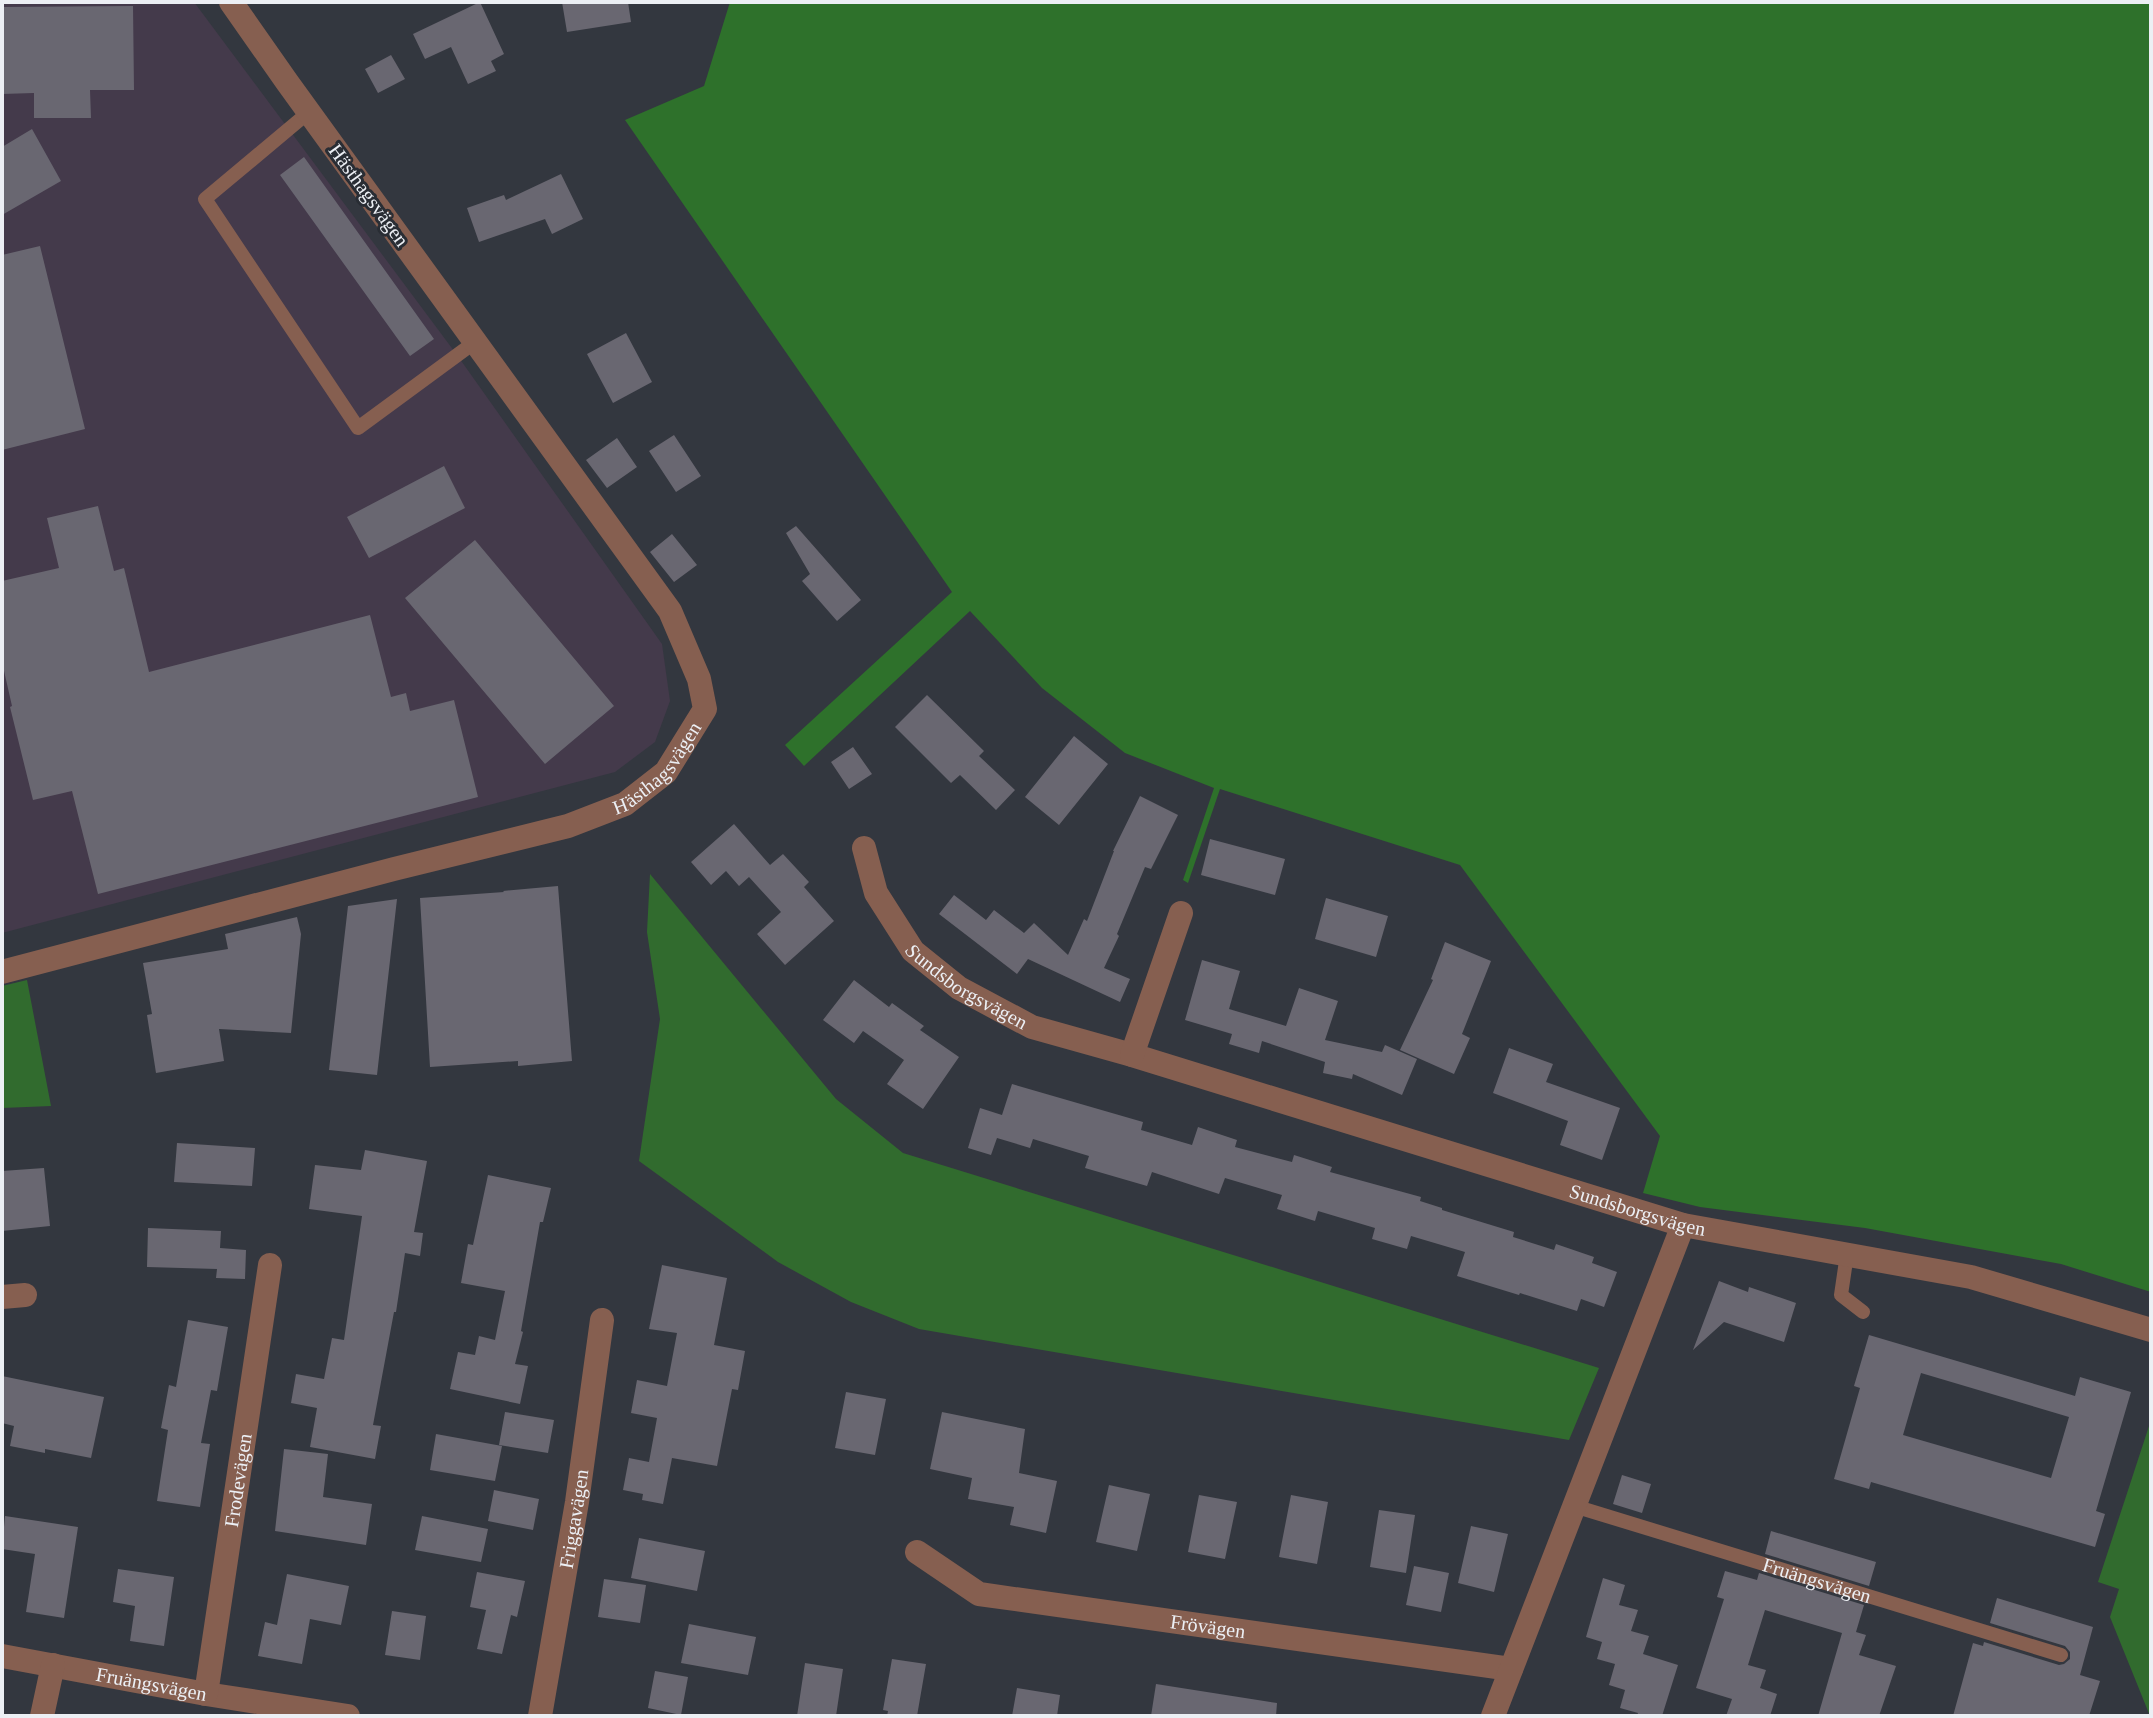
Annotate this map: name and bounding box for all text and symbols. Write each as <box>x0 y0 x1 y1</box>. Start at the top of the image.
street label: Hästhagsvägen <box>324 140 413 251</box>
street label: Hästhagsvägen <box>610 718 705 819</box>
street label: Sundsborgsvägen <box>901 940 1031 1034</box>
street label: Sundsborgsvägen <box>1567 1180 1707 1240</box>
street label: Frodevägen <box>220 1432 256 1529</box>
street label: Friggavägen <box>555 1468 592 1570</box>
street label: Fruängsvägen <box>1760 1553 1874 1607</box>
street label: Frövägen <box>1169 1610 1247 1642</box>
street label: Fruängsvägen <box>94 1663 209 1705</box>

